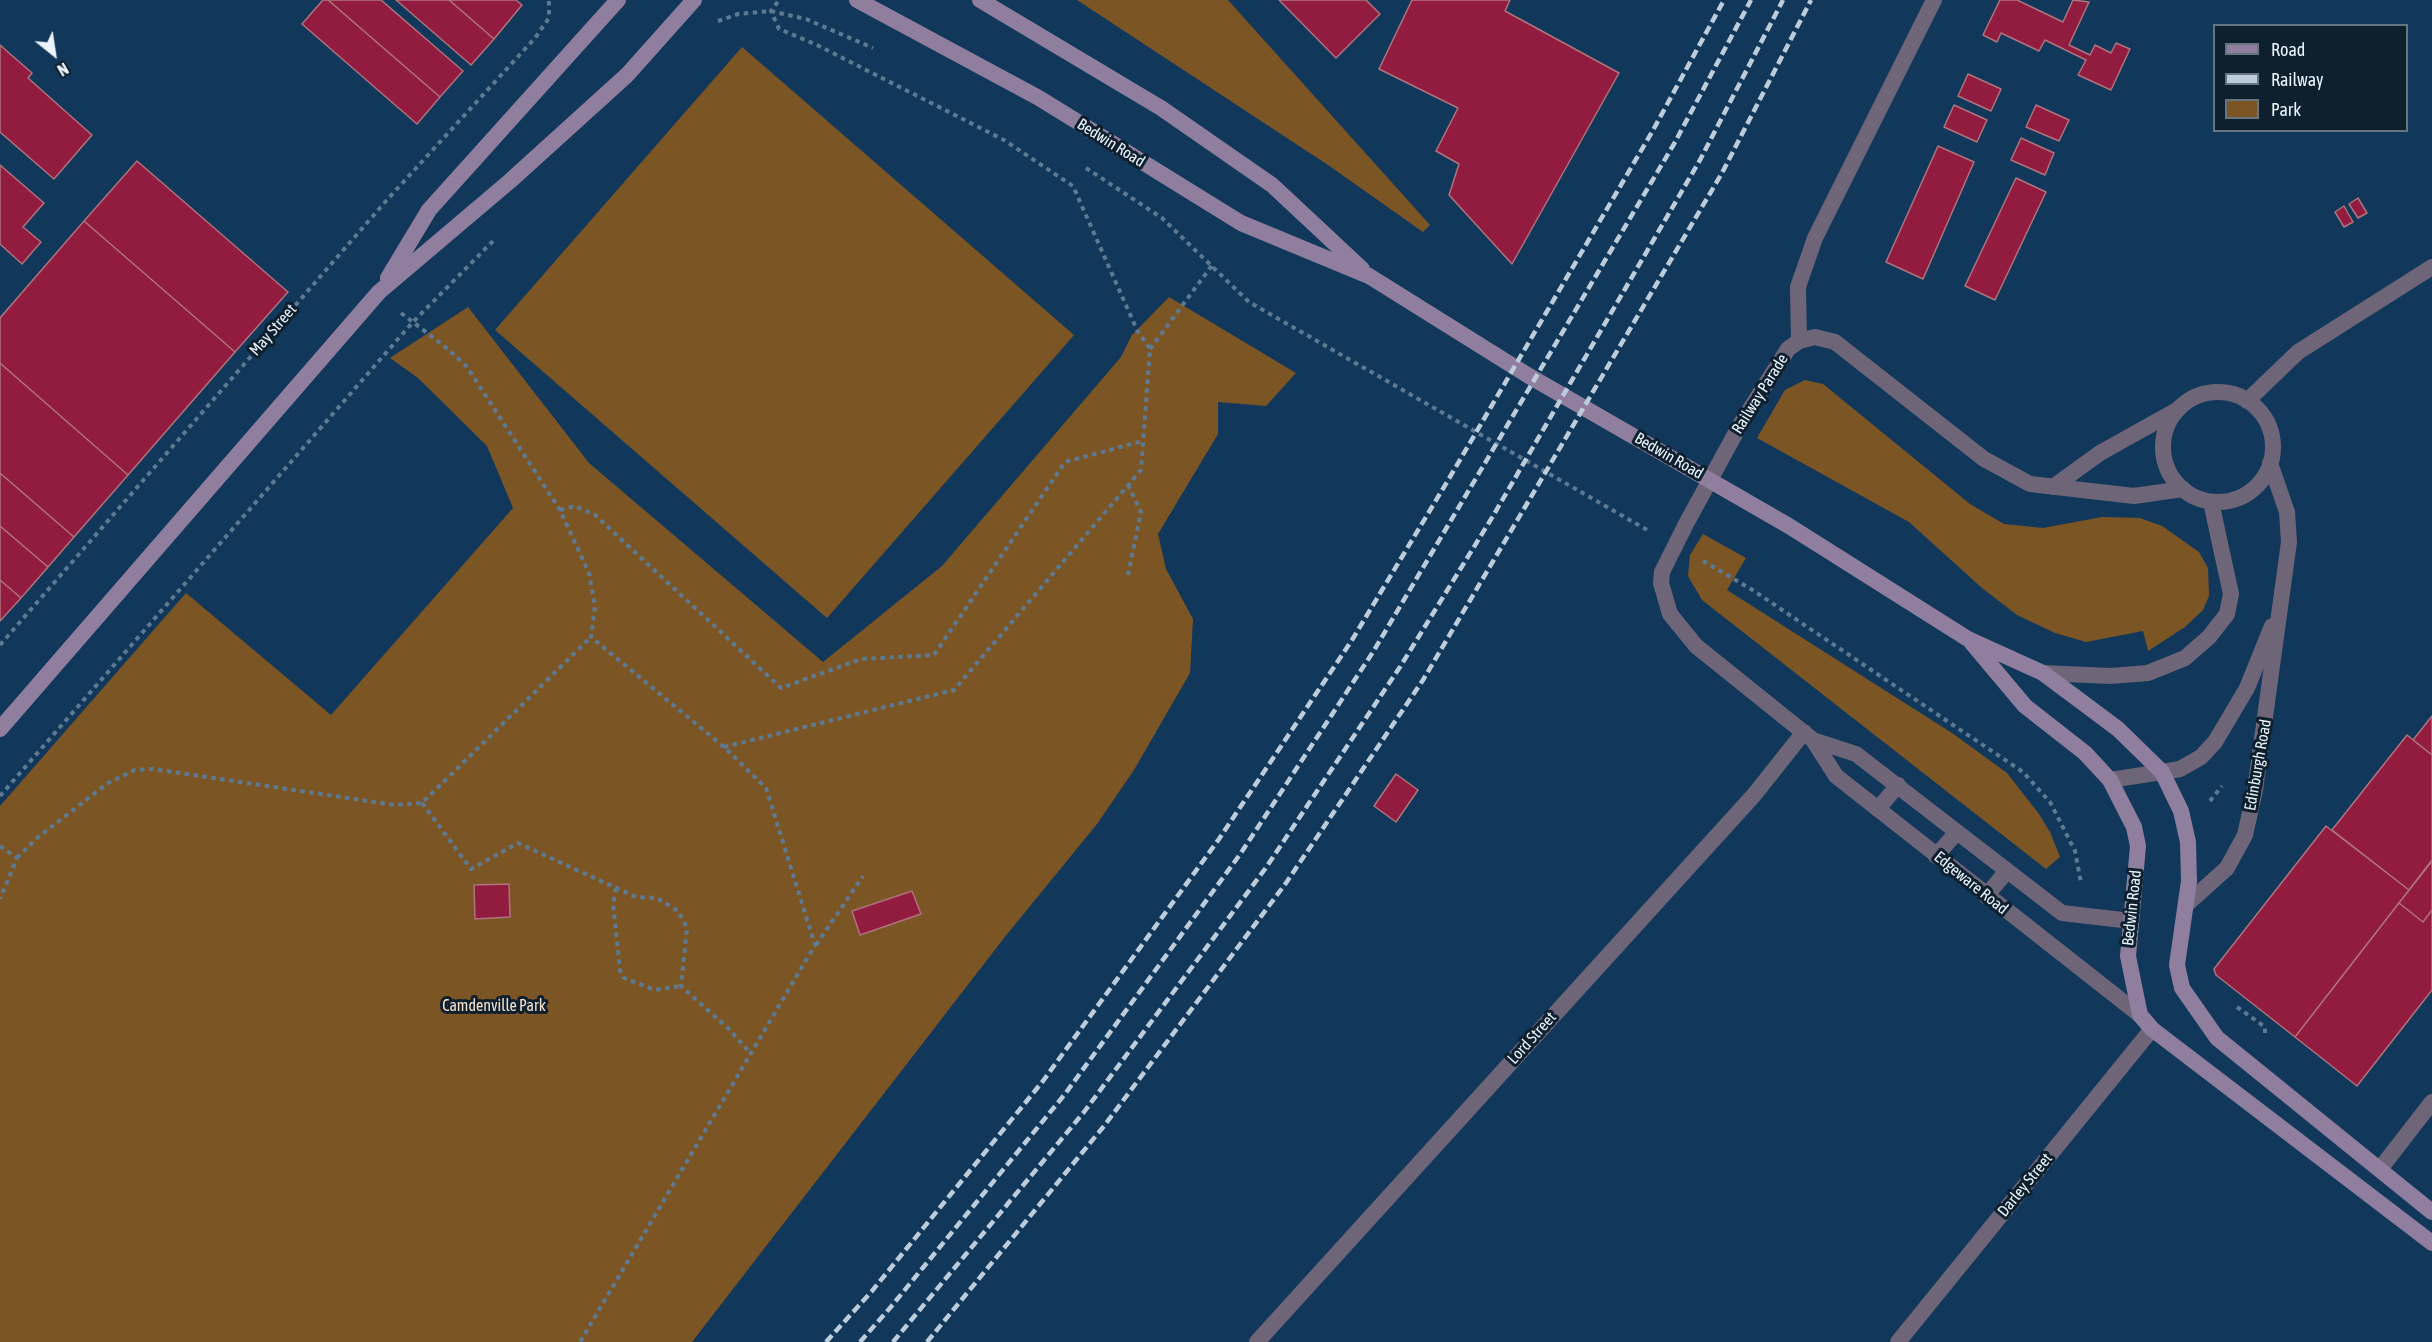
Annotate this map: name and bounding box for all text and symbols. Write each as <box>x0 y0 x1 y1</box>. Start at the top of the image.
north arrow <box>24 24 84 84</box>
legend <box>2213 24 2408 132</box>
text: Road <box>2271 39 2305 60</box>
text: N <box>54 59 72 80</box>
text: Railway <box>2271 69 2323 90</box>
text: Park <box>2271 99 2301 120</box>
street label: Bedwin Road <box>1074 115 1148 171</box>
street label: May Street <box>245 300 301 360</box>
street label: Railway Parade <box>1728 351 1792 437</box>
street label: Bedwin Road <box>1631 429 1707 483</box>
street label: Edinburgh Road <box>2240 718 2276 812</box>
street label: Edgeware Road <box>1930 847 2012 919</box>
street label: Bedwin Road <box>2118 869 2146 947</box>
park label: Camdenville Park <box>442 996 546 1016</box>
street label: Lord Street <box>1504 1008 1560 1068</box>
street label: Darley Street <box>1994 1149 2056 1221</box>

